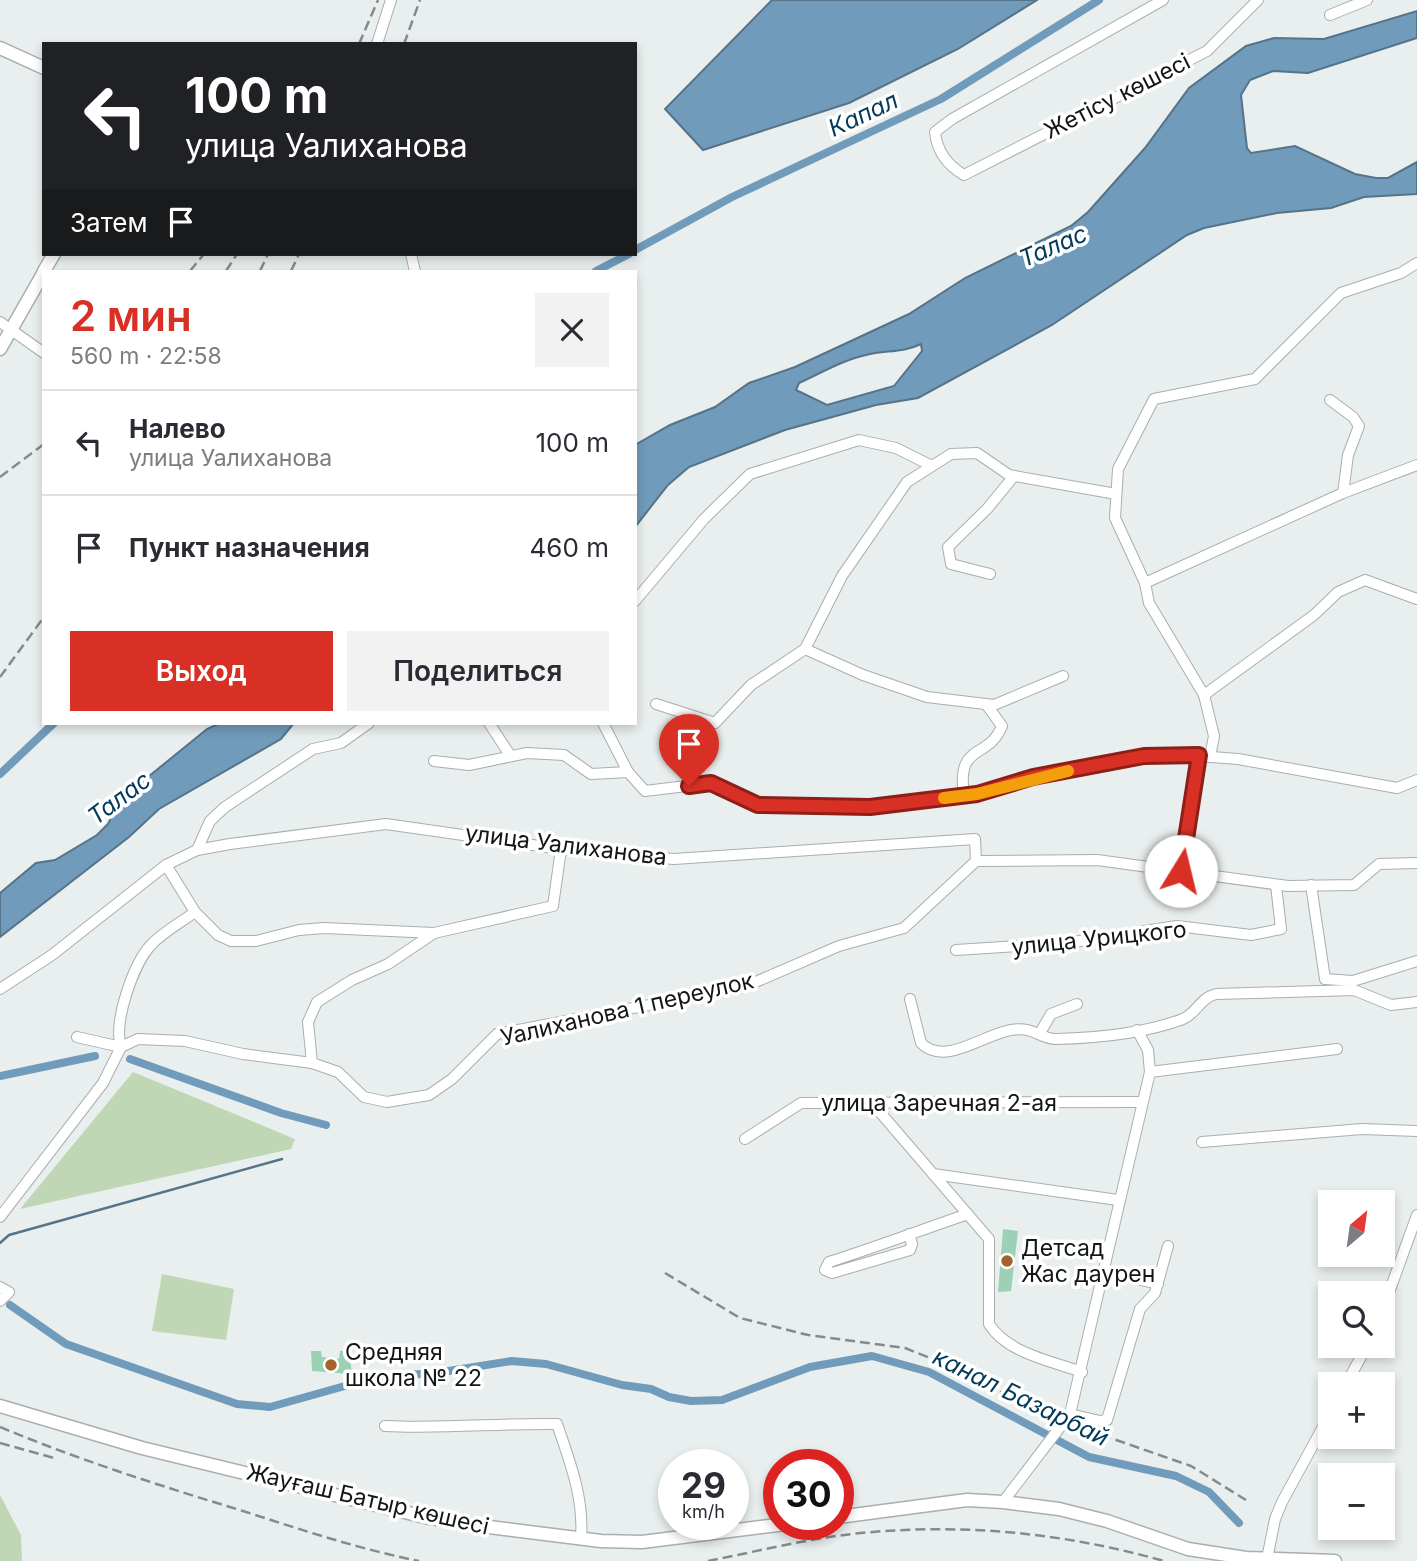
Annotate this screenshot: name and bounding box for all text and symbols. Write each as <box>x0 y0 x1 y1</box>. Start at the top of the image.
street label: Жетісу көшесі <box>1039 47 1195 145</box>
text: 100 m <box>185 66 329 125</box>
icon: left <box>70 70 161 161</box>
water label: Капал <box>824 85 903 143</box>
text: улица Уалиханова <box>185 126 468 165</box>
icon: arrive <box>162 203 200 241</box>
text: Затем <box>70 207 148 238</box>
water label: Талас <box>1015 219 1091 273</box>
text: 2 мин <box>70 290 192 341</box>
button: close <box>535 293 609 367</box>
text: 560 m · 22:58 <box>70 342 222 370</box>
text: Налево <box>129 413 226 444</box>
icon: left <box>70 424 108 462</box>
text: 100 m <box>536 427 609 458</box>
text: улица Уалиханова <box>129 444 332 472</box>
icon: arrive <box>70 529 108 567</box>
text: Пункт назначения <box>129 532 370 563</box>
text: 460 m <box>530 532 609 563</box>
button: Выход <box>70 631 333 711</box>
button: Поделиться <box>347 631 609 711</box>
pin <box>659 714 719 786</box>
icon: arrive <box>670 725 708 763</box>
water label: Талас <box>82 765 156 831</box>
street label: улица Уалиханова <box>463 819 669 871</box>
position arrow <box>1144 834 1218 908</box>
street label: улица Урицкого <box>1010 915 1188 961</box>
street label: Уалиханова 1 переулок <box>498 966 757 1052</box>
street label: улица Заречная 2-ая <box>821 1089 1057 1117</box>
north arrow <box>1318 1190 1395 1267</box>
map controls <box>1318 1190 1395 1540</box>
place label: Детсад Жас даурен <box>1021 1234 1155 1288</box>
marker: Детсад Жас даурен <box>999 1253 1015 1269</box>
button: search <box>1318 1281 1395 1358</box>
place label: Средняя школа № 22 <box>345 1338 482 1392</box>
water label: канал Базарбай <box>928 1342 1114 1452</box>
marker: Средняя школа № 22 <box>323 1357 339 1373</box>
button: + <box>1318 1372 1395 1449</box>
speed limit sign: 30 <box>763 1449 854 1540</box>
street label: Жауғаш Батыр көшесі <box>244 1457 492 1541</box>
button: − <box>1318 1463 1395 1540</box>
text: 29 <box>681 1464 726 1506</box>
text: km/h <box>682 1501 725 1522</box>

